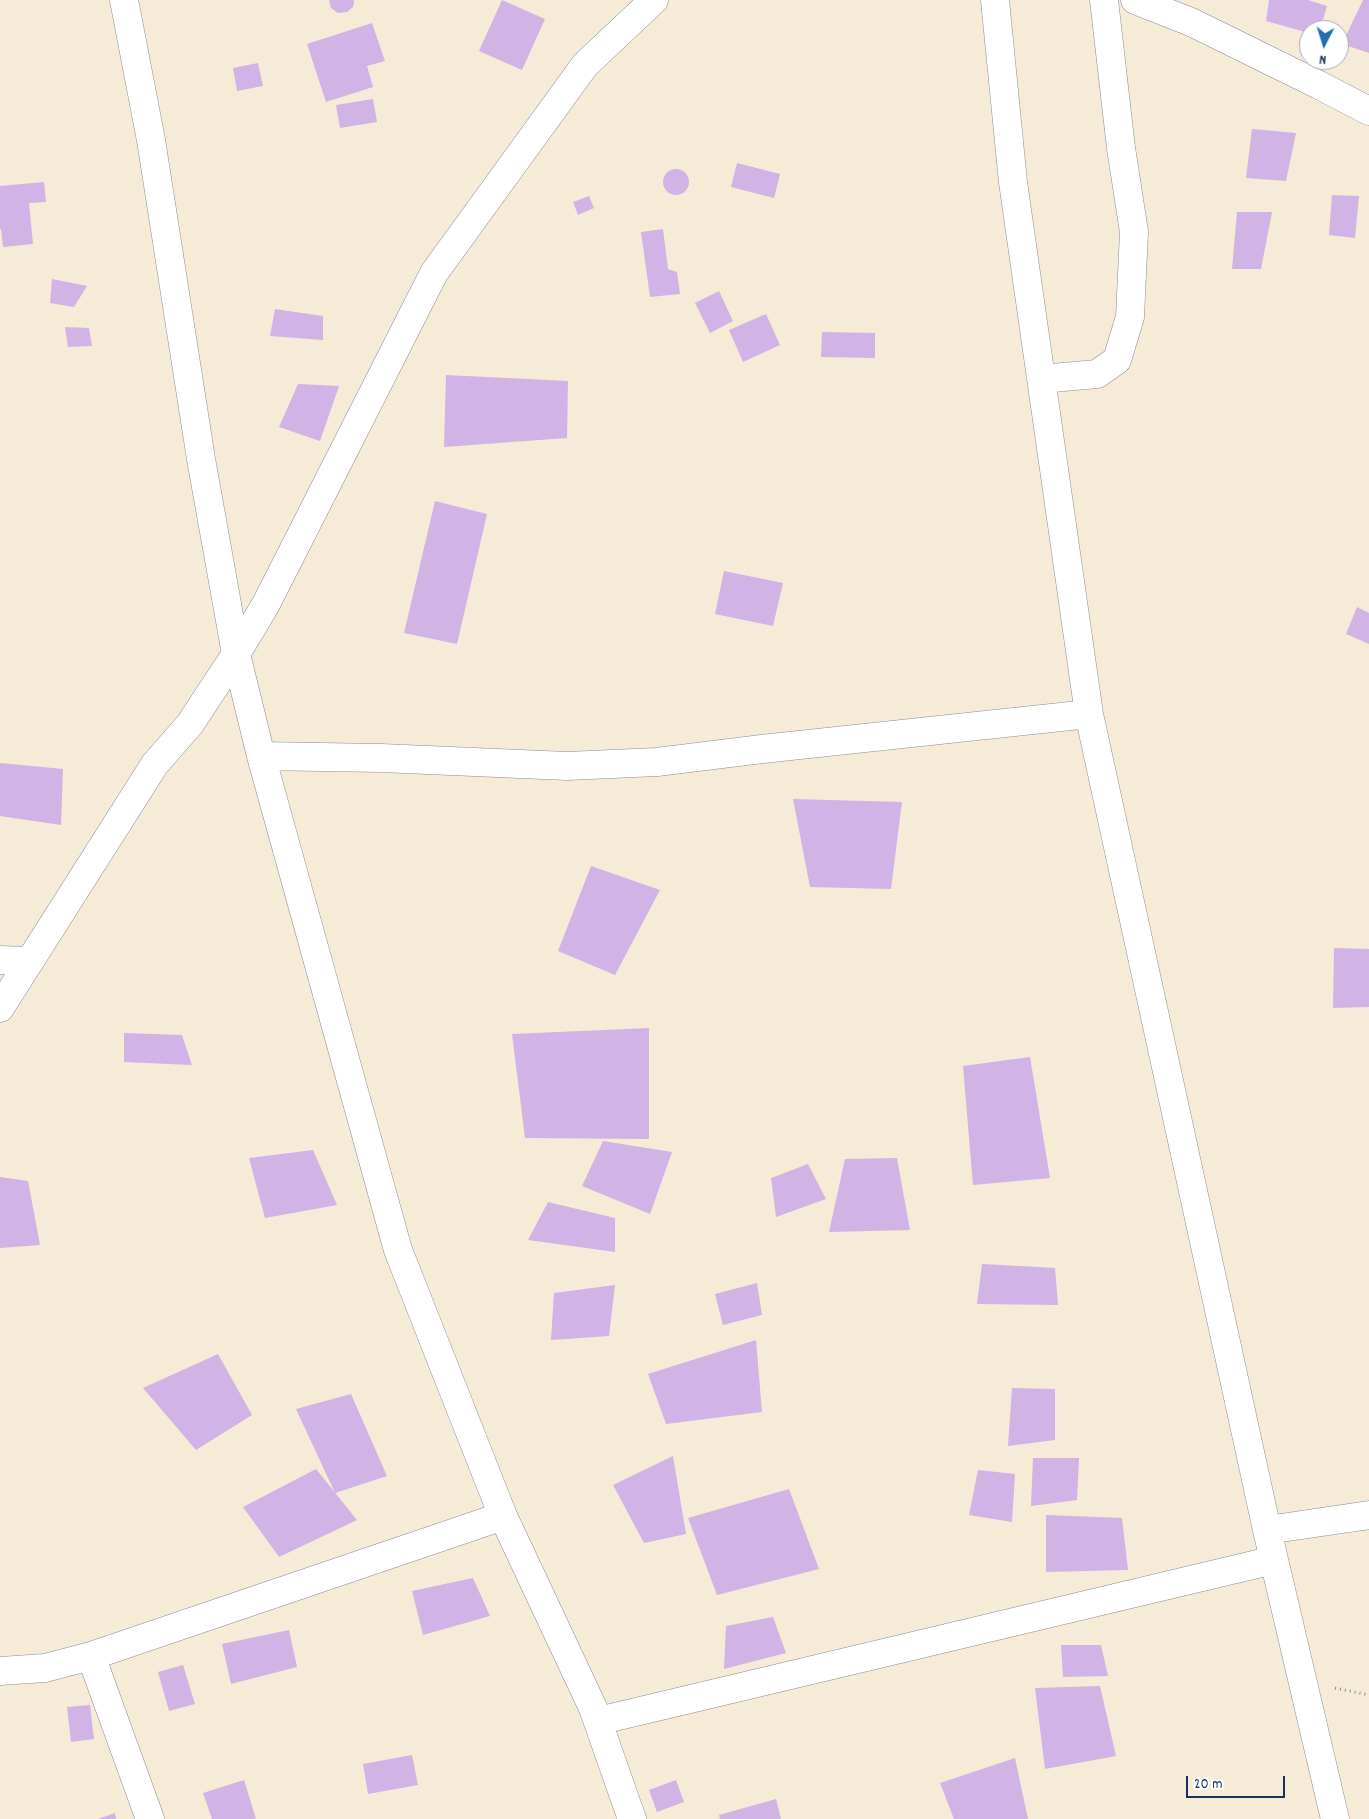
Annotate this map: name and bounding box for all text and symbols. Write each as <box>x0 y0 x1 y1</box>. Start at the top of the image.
north arrow <box>1299 20 1349 70</box>
text: N <box>1318 49 1327 69</box>
scale bar <box>1189 1766 1288 1798</box>
text: 20 m <box>1194 1774 1222 1796</box>

